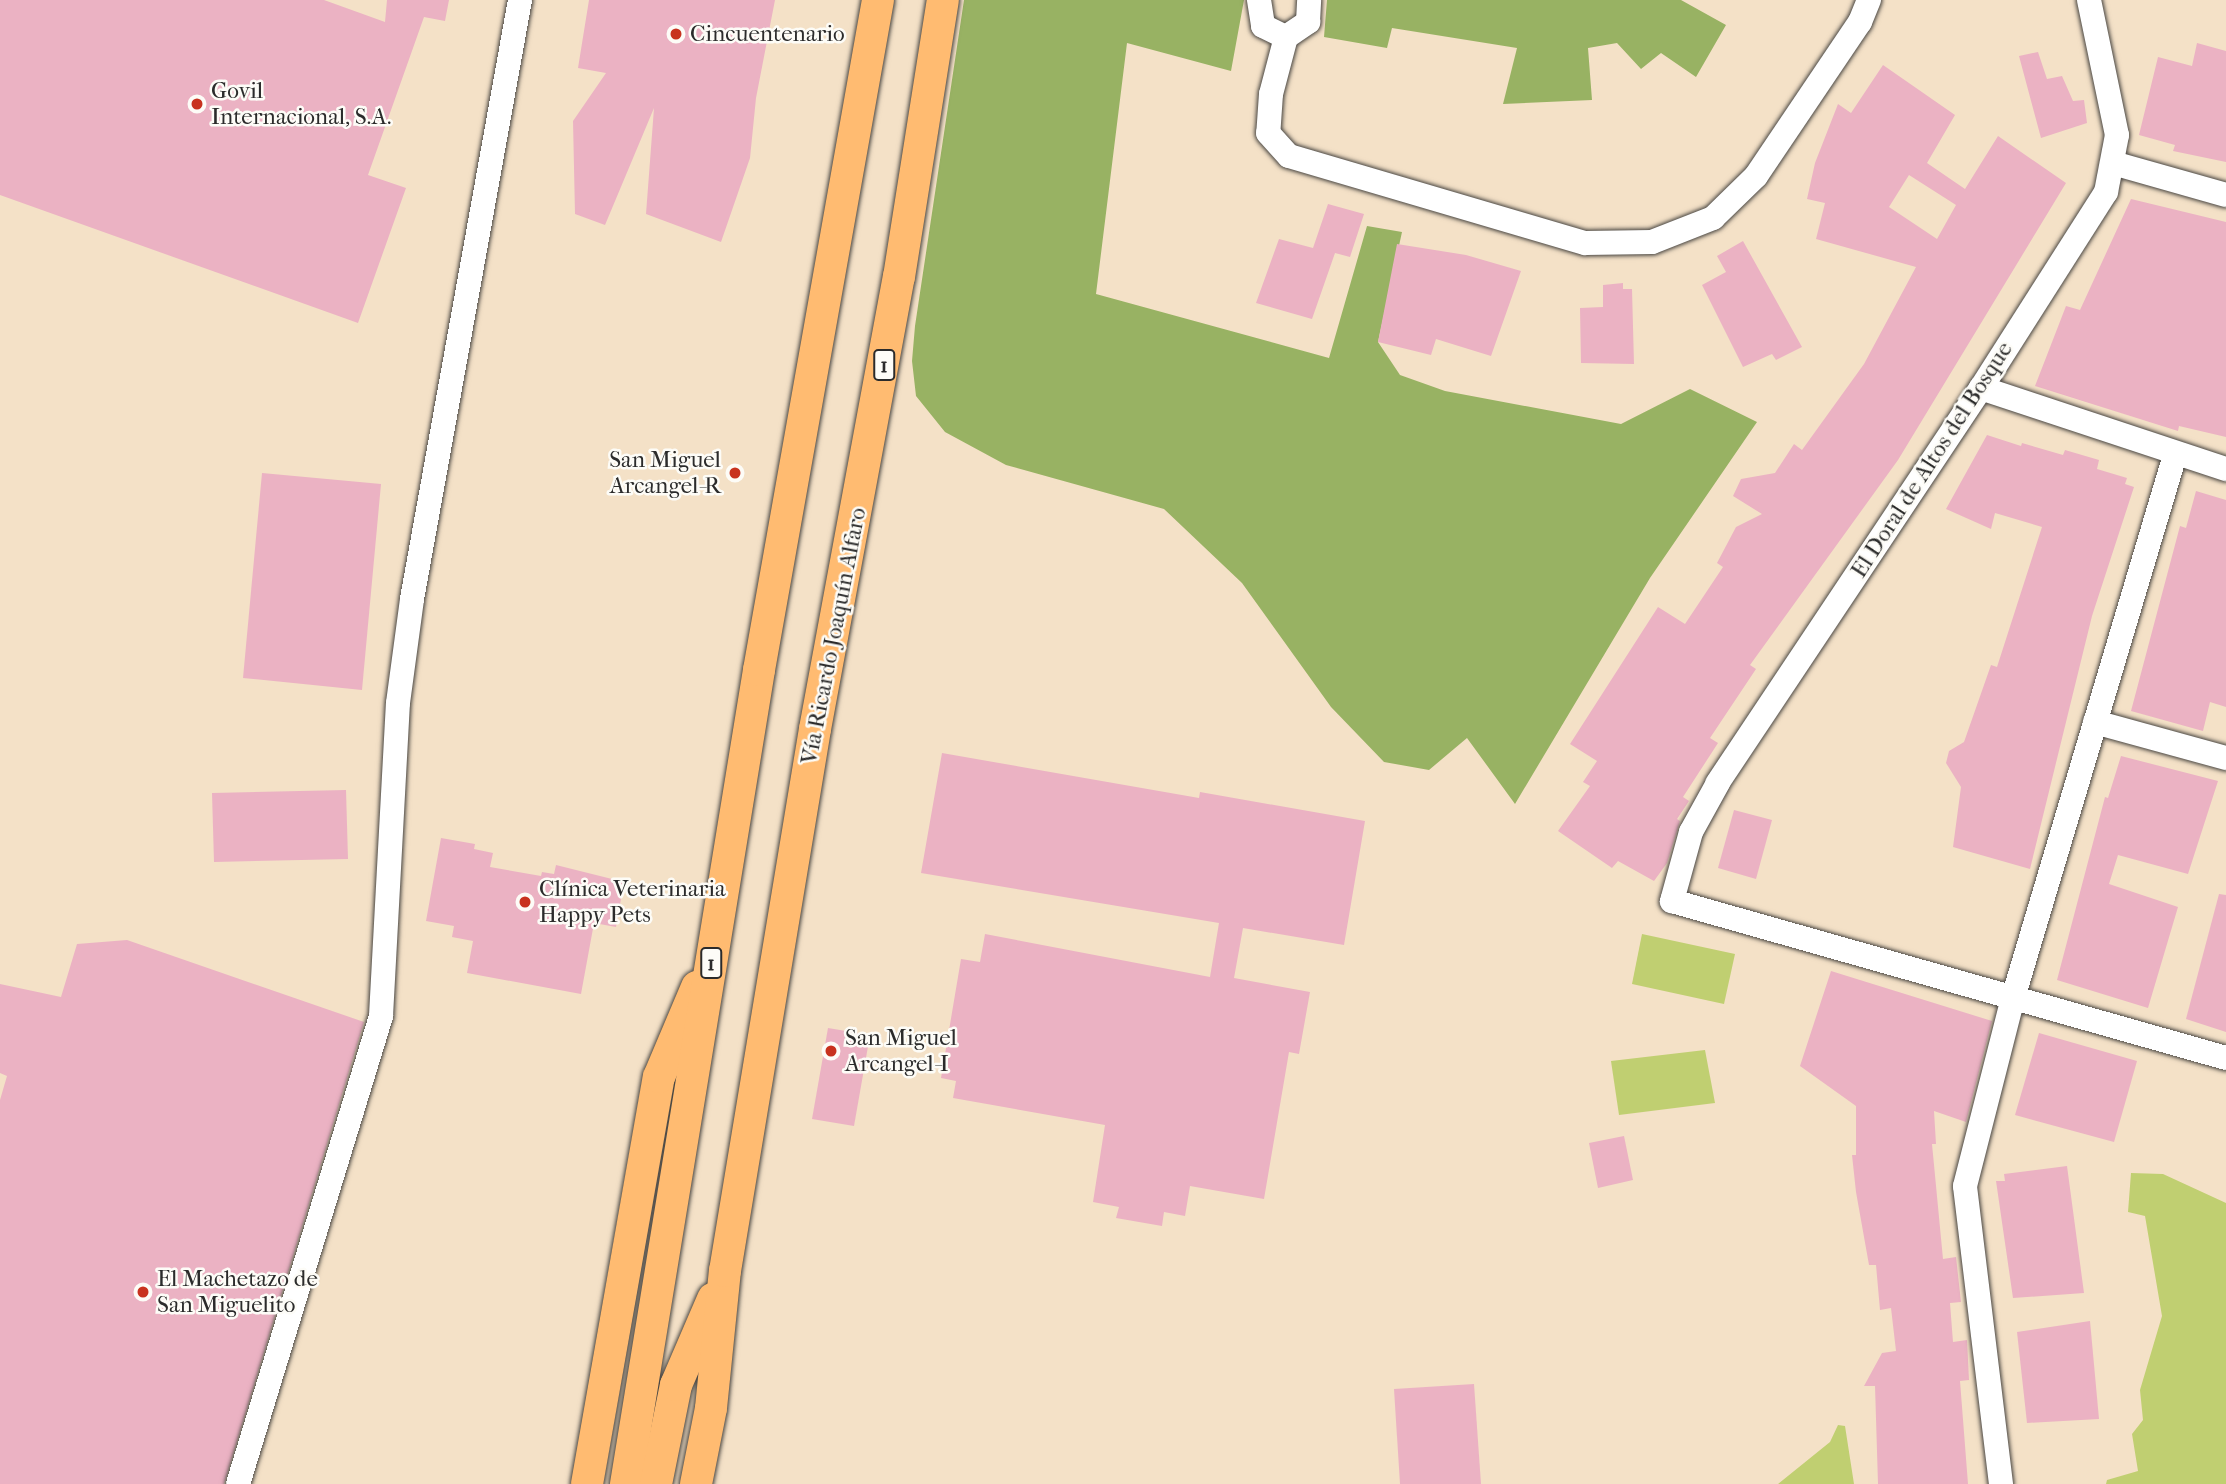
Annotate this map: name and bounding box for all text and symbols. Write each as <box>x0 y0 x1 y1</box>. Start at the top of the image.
place label: Cincuentenario <box>690 20 845 48</box>
marker: Cincuentenario <box>668 26 684 42</box>
place label: Govil Internacional, S.A. <box>211 77 391 131</box>
marker: Govil Internacional, S.A. <box>189 96 205 112</box>
street label: El Doral de Altos del Bosque <box>1845 337 2019 583</box>
road number: 1 <box>872 348 896 382</box>
place label: San Miguel Arcangel-R <box>609 446 721 500</box>
marker: San Miguel Arcangel-R <box>727 465 743 481</box>
street label: Vía Ricardo Joaquín Alfaro <box>796 505 872 767</box>
place label: Clínica Veterinaria Happy Pets <box>539 875 726 929</box>
marker: Clínica Veterinaria Happy Pets <box>517 894 533 910</box>
road number: 1 <box>699 946 723 981</box>
place label: San Miguel Arcangel-I <box>845 1024 957 1078</box>
marker: San Miguel Arcangel-I <box>823 1043 839 1059</box>
place label: El Machetazo de San Miguelito <box>157 1265 318 1319</box>
marker: El Machetazo de San Miguelito <box>135 1284 151 1300</box>

